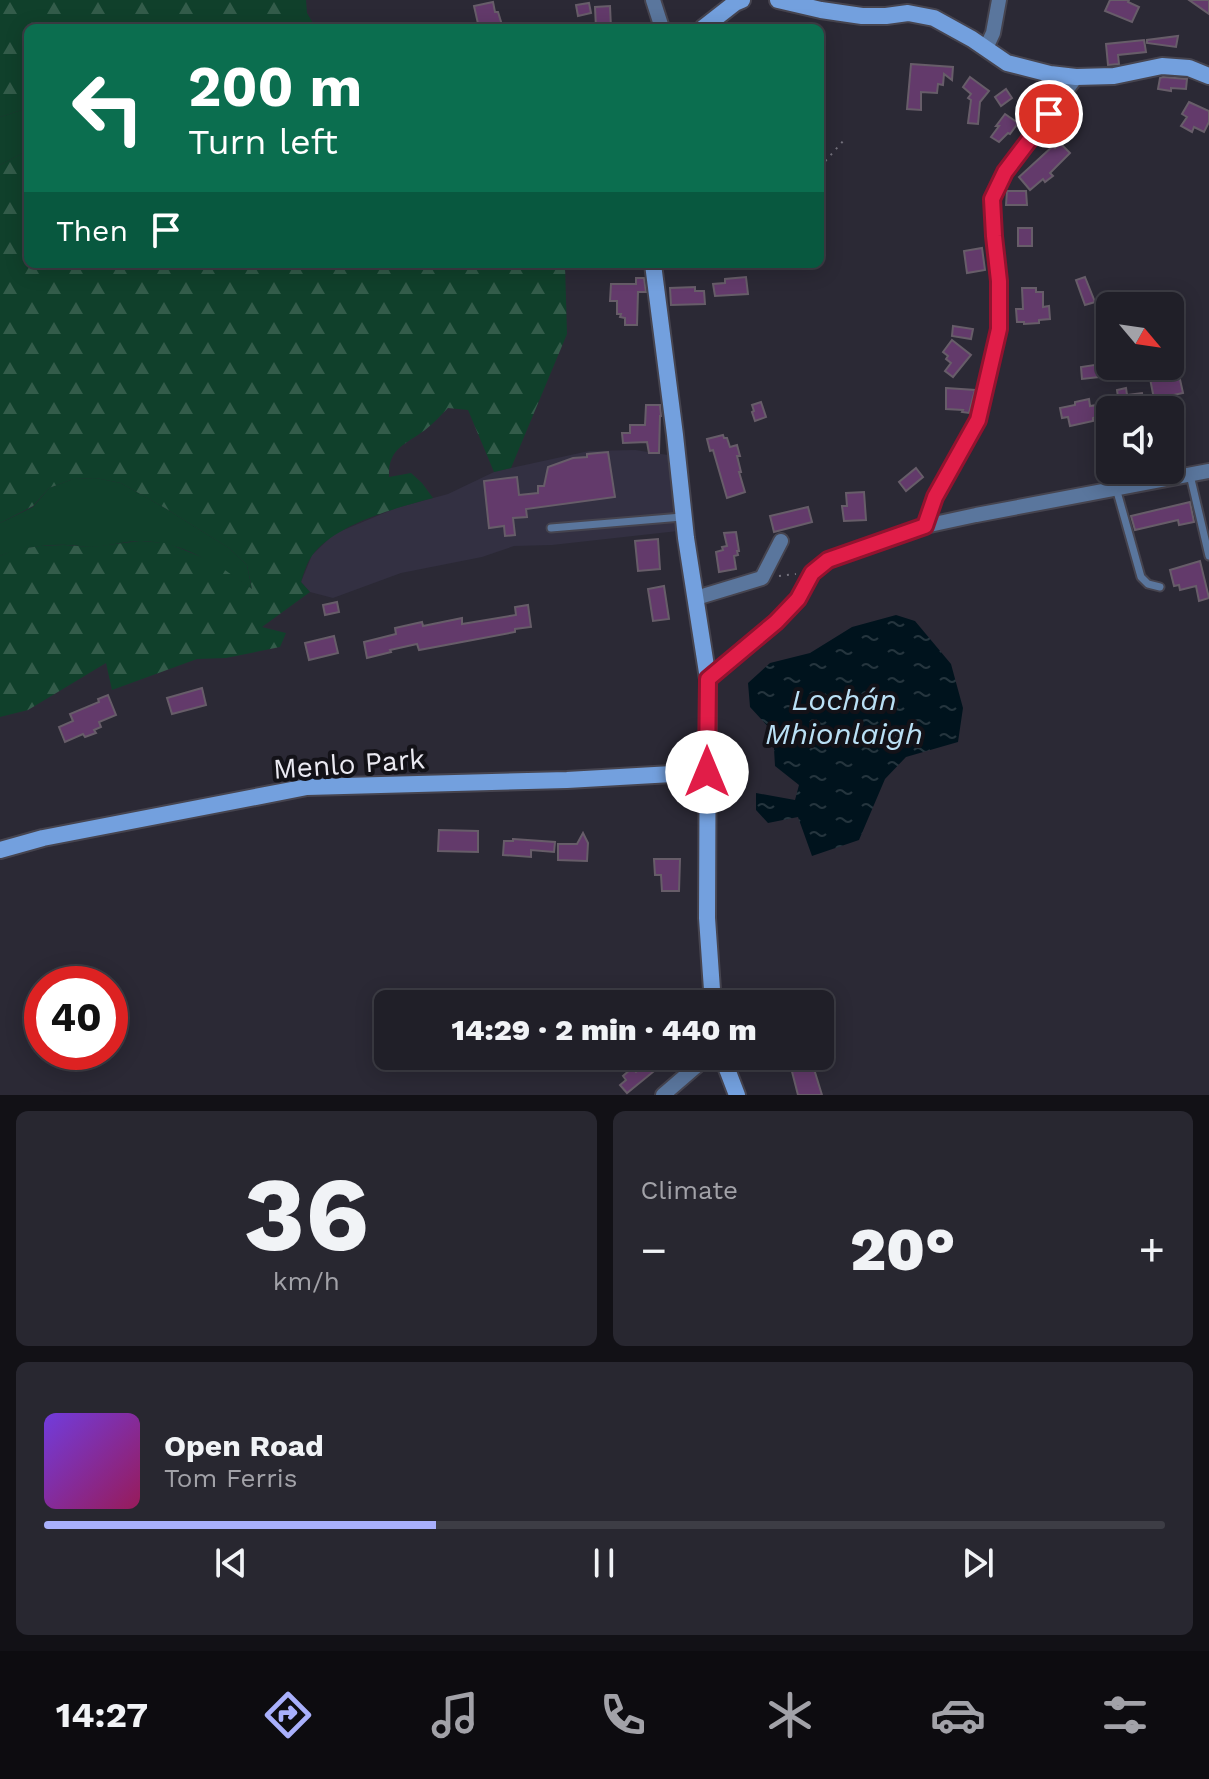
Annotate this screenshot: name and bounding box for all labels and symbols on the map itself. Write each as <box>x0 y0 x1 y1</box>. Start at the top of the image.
pin <box>1015 80 1083 148</box>
north arrow <box>1096 292 1184 380</box>
water label: Lochán Mhionlaigh <box>765 682 923 751</box>
position arrow <box>665 730 749 814</box>
street label: Menlo Park <box>272 742 426 786</box>
speed limit sign: 40 <box>24 966 128 1070</box>

